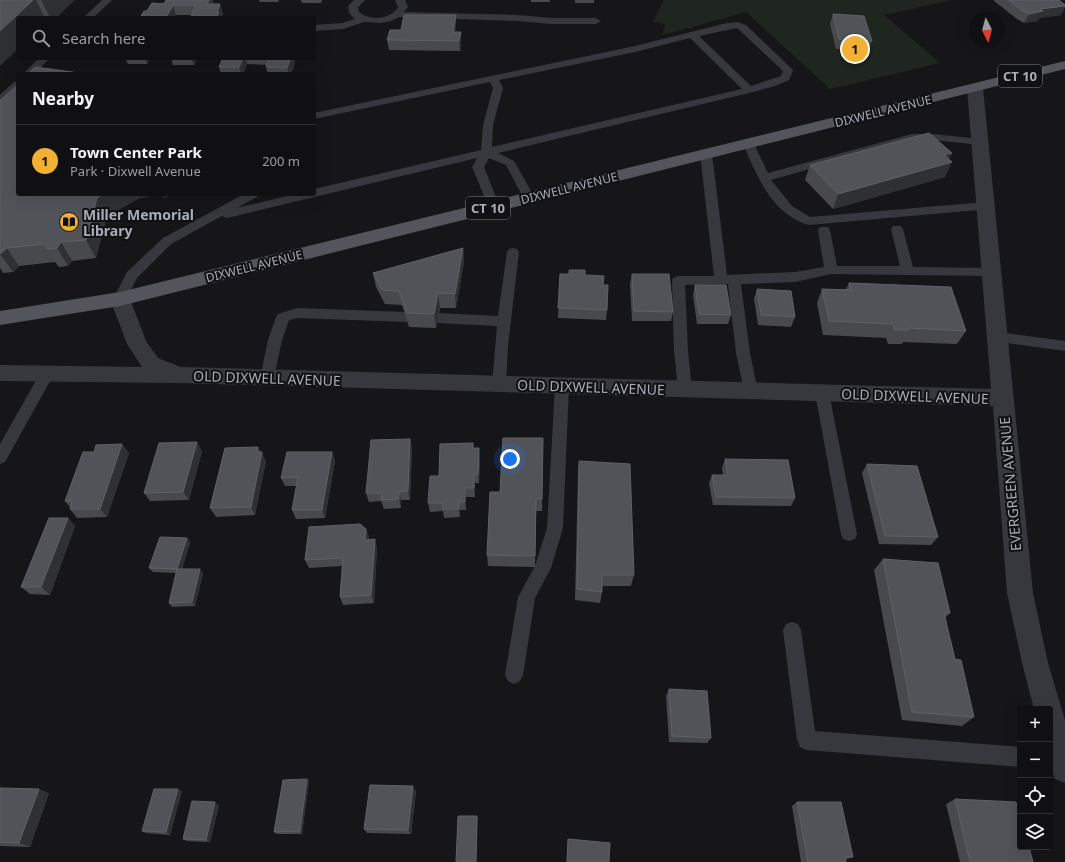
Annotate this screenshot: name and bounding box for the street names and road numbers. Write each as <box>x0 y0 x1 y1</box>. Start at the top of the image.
road number: CT 10 <box>998 65 1042 87</box>
street label: DIXWELL AVENUE <box>833 91 933 131</box>
street label: DIXWELL AVENUE <box>519 168 619 208</box>
road number: CT 10 <box>466 197 510 219</box>
street label: DIXWELL AVENUE <box>204 246 304 286</box>
street label: OLD DIXWELL AVENUE <box>193 366 341 390</box>
street label: OLD DIXWELL AVENUE <box>517 375 665 399</box>
street label: OLD DIXWELL AVENUE <box>841 384 989 408</box>
street label: EVERGREEN AVENUE <box>995 416 1025 552</box>

